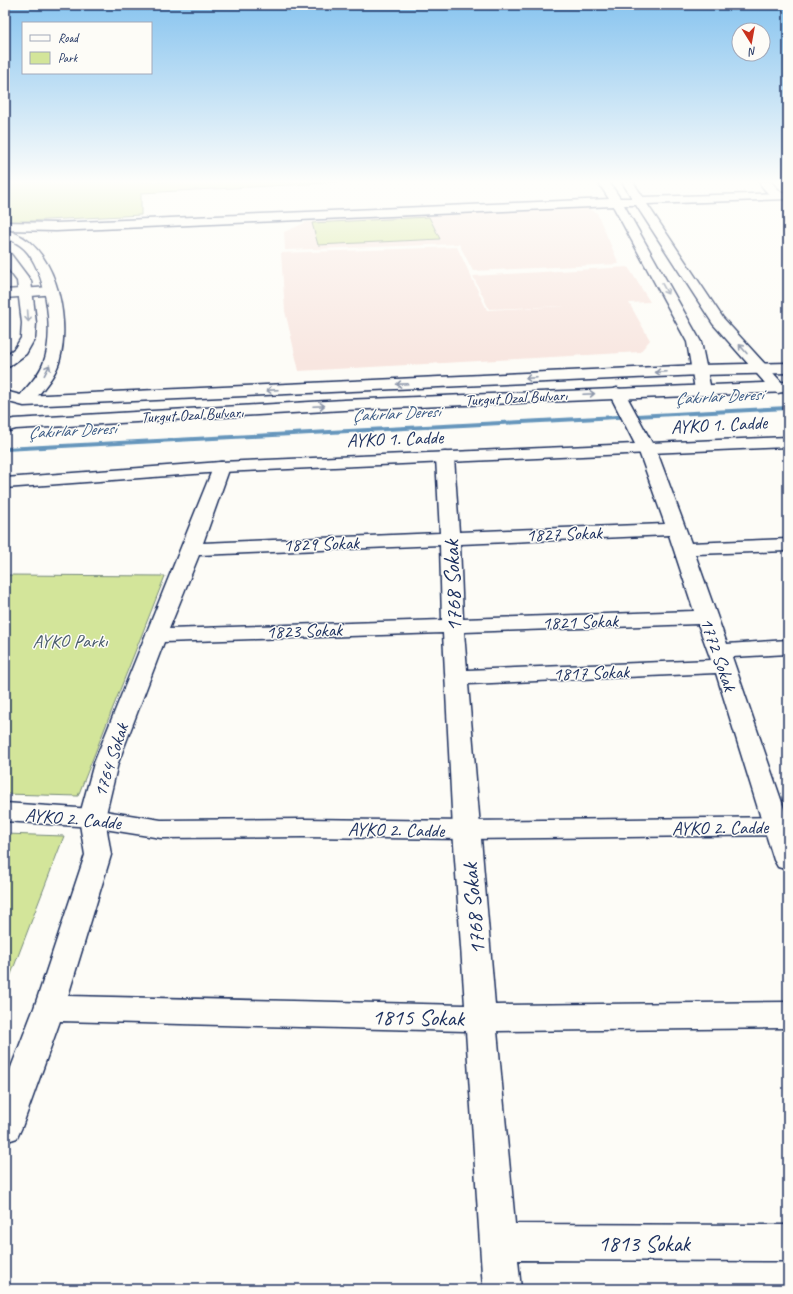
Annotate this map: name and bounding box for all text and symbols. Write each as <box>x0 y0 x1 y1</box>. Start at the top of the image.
legend <box>22 22 152 74</box>
north arrow <box>731 22 771 62</box>
text: Road <box>58 30 80 46</box>
text: N <box>746 44 758 60</box>
text: Park <box>58 50 79 66</box>
one-way arrow <box>662 283 669 295</box>
one-way arrow <box>24 309 32 322</box>
one-way arrow <box>738 343 747 354</box>
one-way arrow <box>44 364 51 376</box>
one-way arrow <box>655 368 668 376</box>
one-way arrow <box>525 374 538 382</box>
one-way arrow <box>396 380 409 387</box>
water label: Çakırlar Deresi <box>675 383 768 409</box>
street label: Turgut Ozal Bulvarı <box>464 385 569 411</box>
one-way arrow <box>266 386 279 393</box>
one-way arrow <box>582 390 595 398</box>
water label: Çakırlar Deresi <box>352 400 445 426</box>
street label: Turgut Ozal Bulvarı <box>140 402 245 428</box>
one-way arrow <box>312 403 325 410</box>
street label: AYKO 1. Cadde <box>670 410 770 440</box>
water label: Çakırlar Deresi <box>28 417 121 443</box>
street label: AYKO 1. Cadde <box>346 425 445 453</box>
street label: 1827 Sokak <box>526 521 604 547</box>
street label: 1829 Sokak <box>283 531 361 557</box>
street label: 1768 Sokak <box>436 538 469 632</box>
street label: 1821 Sokak <box>542 609 620 635</box>
street label: 1772 Sokak <box>694 614 742 695</box>
street label: 1823 Sokak <box>266 618 344 644</box>
park label: AYKO Parkı <box>32 629 109 653</box>
street label: 1817 Sokak <box>553 660 631 686</box>
street label: 1764 Sokak <box>88 719 134 800</box>
street label: AYKO 2. Cadde <box>24 803 124 835</box>
street label: AYKO 2. Cadde <box>672 815 770 841</box>
street label: AYKO 2. Cadde <box>348 817 446 843</box>
street label: 1768 Sokak <box>455 860 492 956</box>
street label: 1815 Sokak <box>372 1002 466 1033</box>
street label: 1813 Sokak <box>598 1229 692 1258</box>

